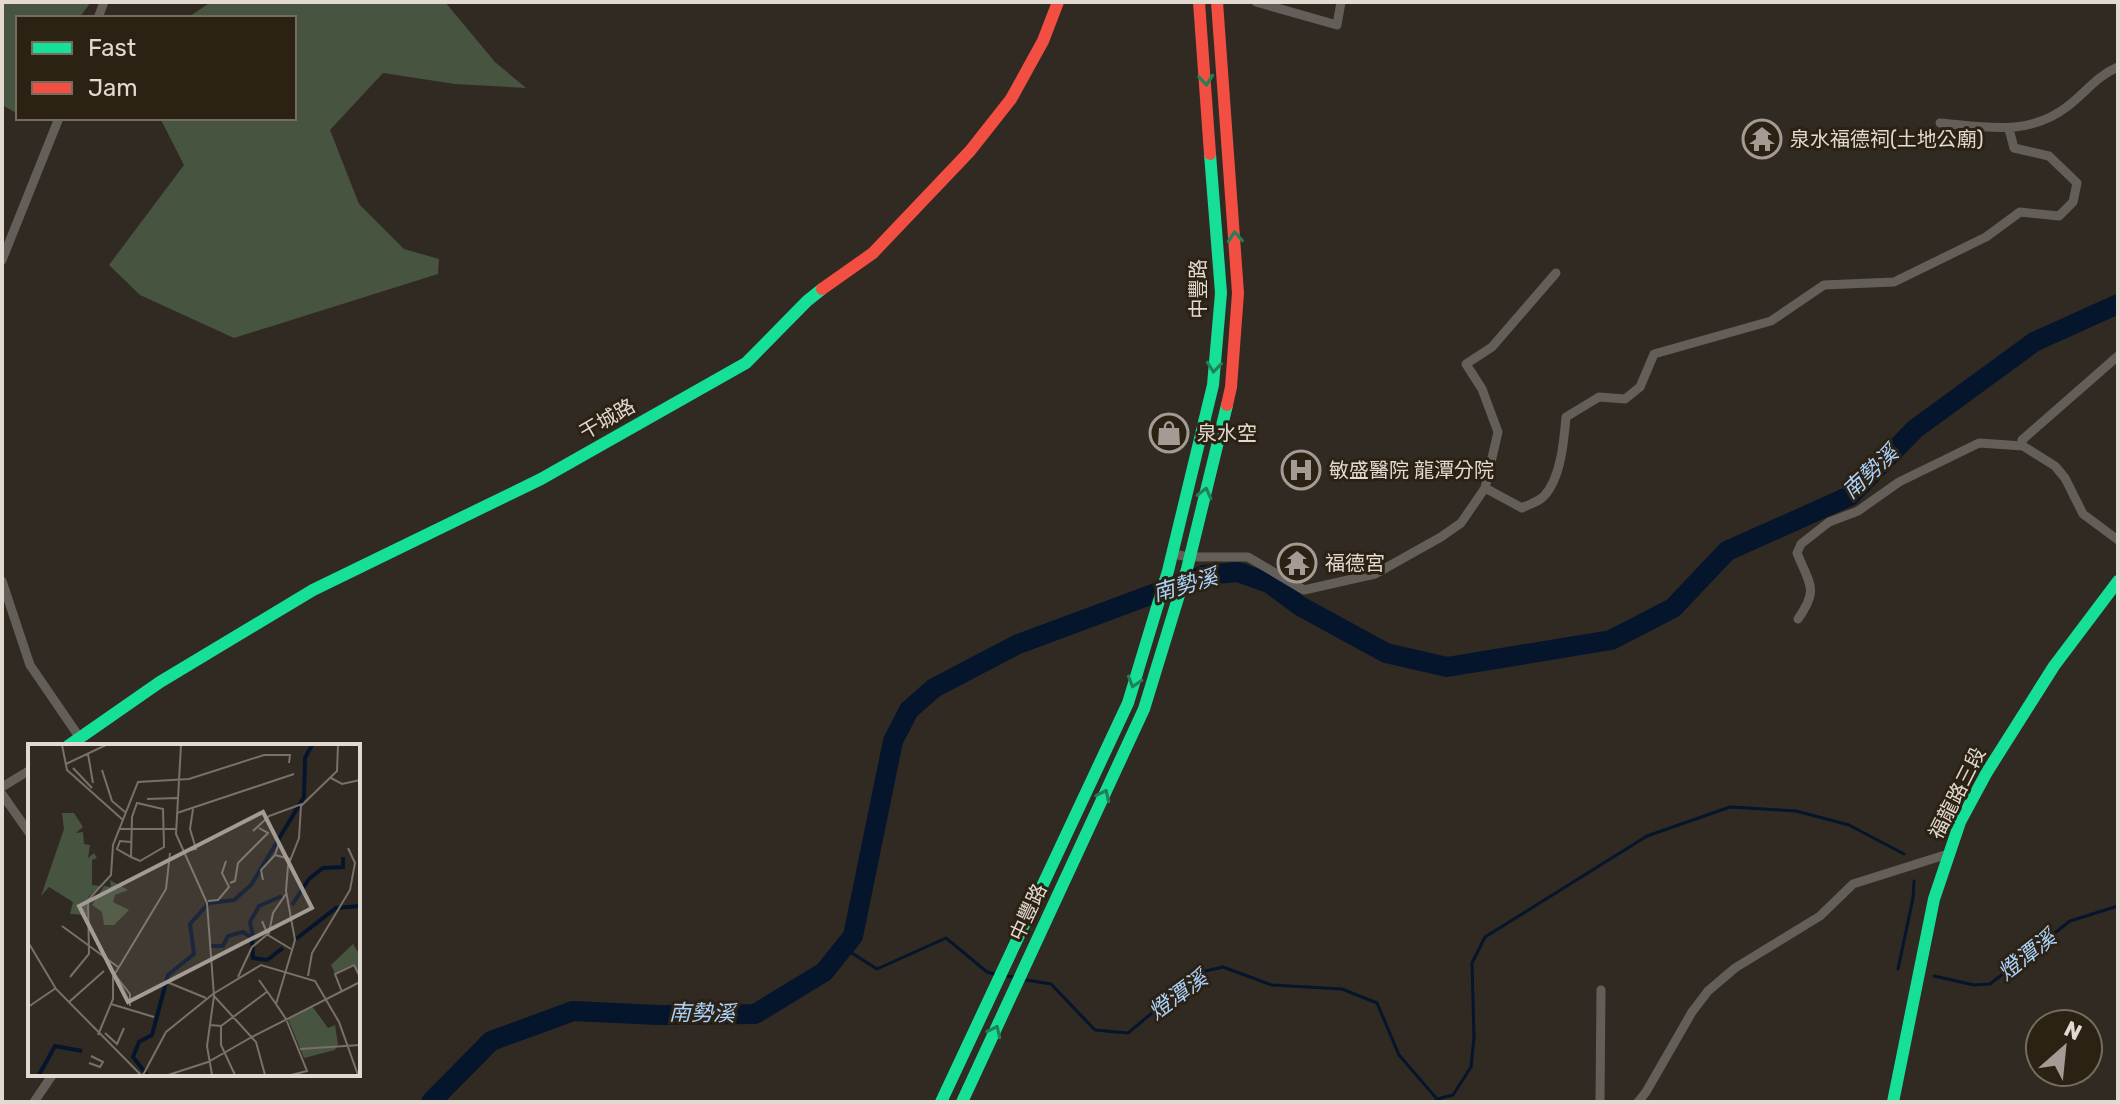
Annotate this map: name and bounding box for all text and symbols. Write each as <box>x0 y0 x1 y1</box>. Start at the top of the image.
legend <box>16 16 296 120</box>
text: Fast <box>88 34 136 62</box>
text: Jam <box>88 74 138 102</box>
one-way arrow <box>1197 74 1214 87</box>
temple icon: 泉水福德祠(土地公廟) <box>1741 118 1783 160</box>
place label: 泉水福德祠(土地公廟) <box>1790 127 1984 151</box>
one-way arrow <box>1227 230 1244 243</box>
street label: 中豐路 <box>1186 259 1210 319</box>
one-way arrow <box>1206 361 1223 374</box>
street label: 干城路 <box>575 394 639 444</box>
shop icon: 泉水空 <box>1148 412 1190 454</box>
place label: 泉水空 <box>1197 421 1257 445</box>
water label: 南勢溪 <box>1837 438 1906 504</box>
hospital icon: 敏盛醫院 龍潭分院 <box>1280 449 1322 491</box>
place label: 敏盛醫院 龍潭分院 <box>1329 458 1494 482</box>
one-way arrow <box>1196 487 1213 501</box>
temple icon: 福德宮 <box>1276 542 1318 584</box>
place label: 福德宮 <box>1325 551 1385 575</box>
water label: 南勢溪 <box>1150 562 1223 607</box>
one-way arrow <box>1128 675 1144 689</box>
street label: 福龍路三段 <box>1924 743 1990 843</box>
inset map <box>28 744 360 1076</box>
one-way arrow <box>1095 789 1111 804</box>
street label: 中豐路 <box>1004 880 1052 944</box>
water label: 燈潭溪 <box>1993 922 2064 986</box>
water label: 燈潭溪 <box>1143 963 1215 1025</box>
water label: 南勢溪 <box>669 999 738 1027</box>
north arrow <box>2024 1008 2104 1088</box>
text: N <box>2060 1015 2086 1046</box>
one-way arrow <box>985 1025 1001 1040</box>

